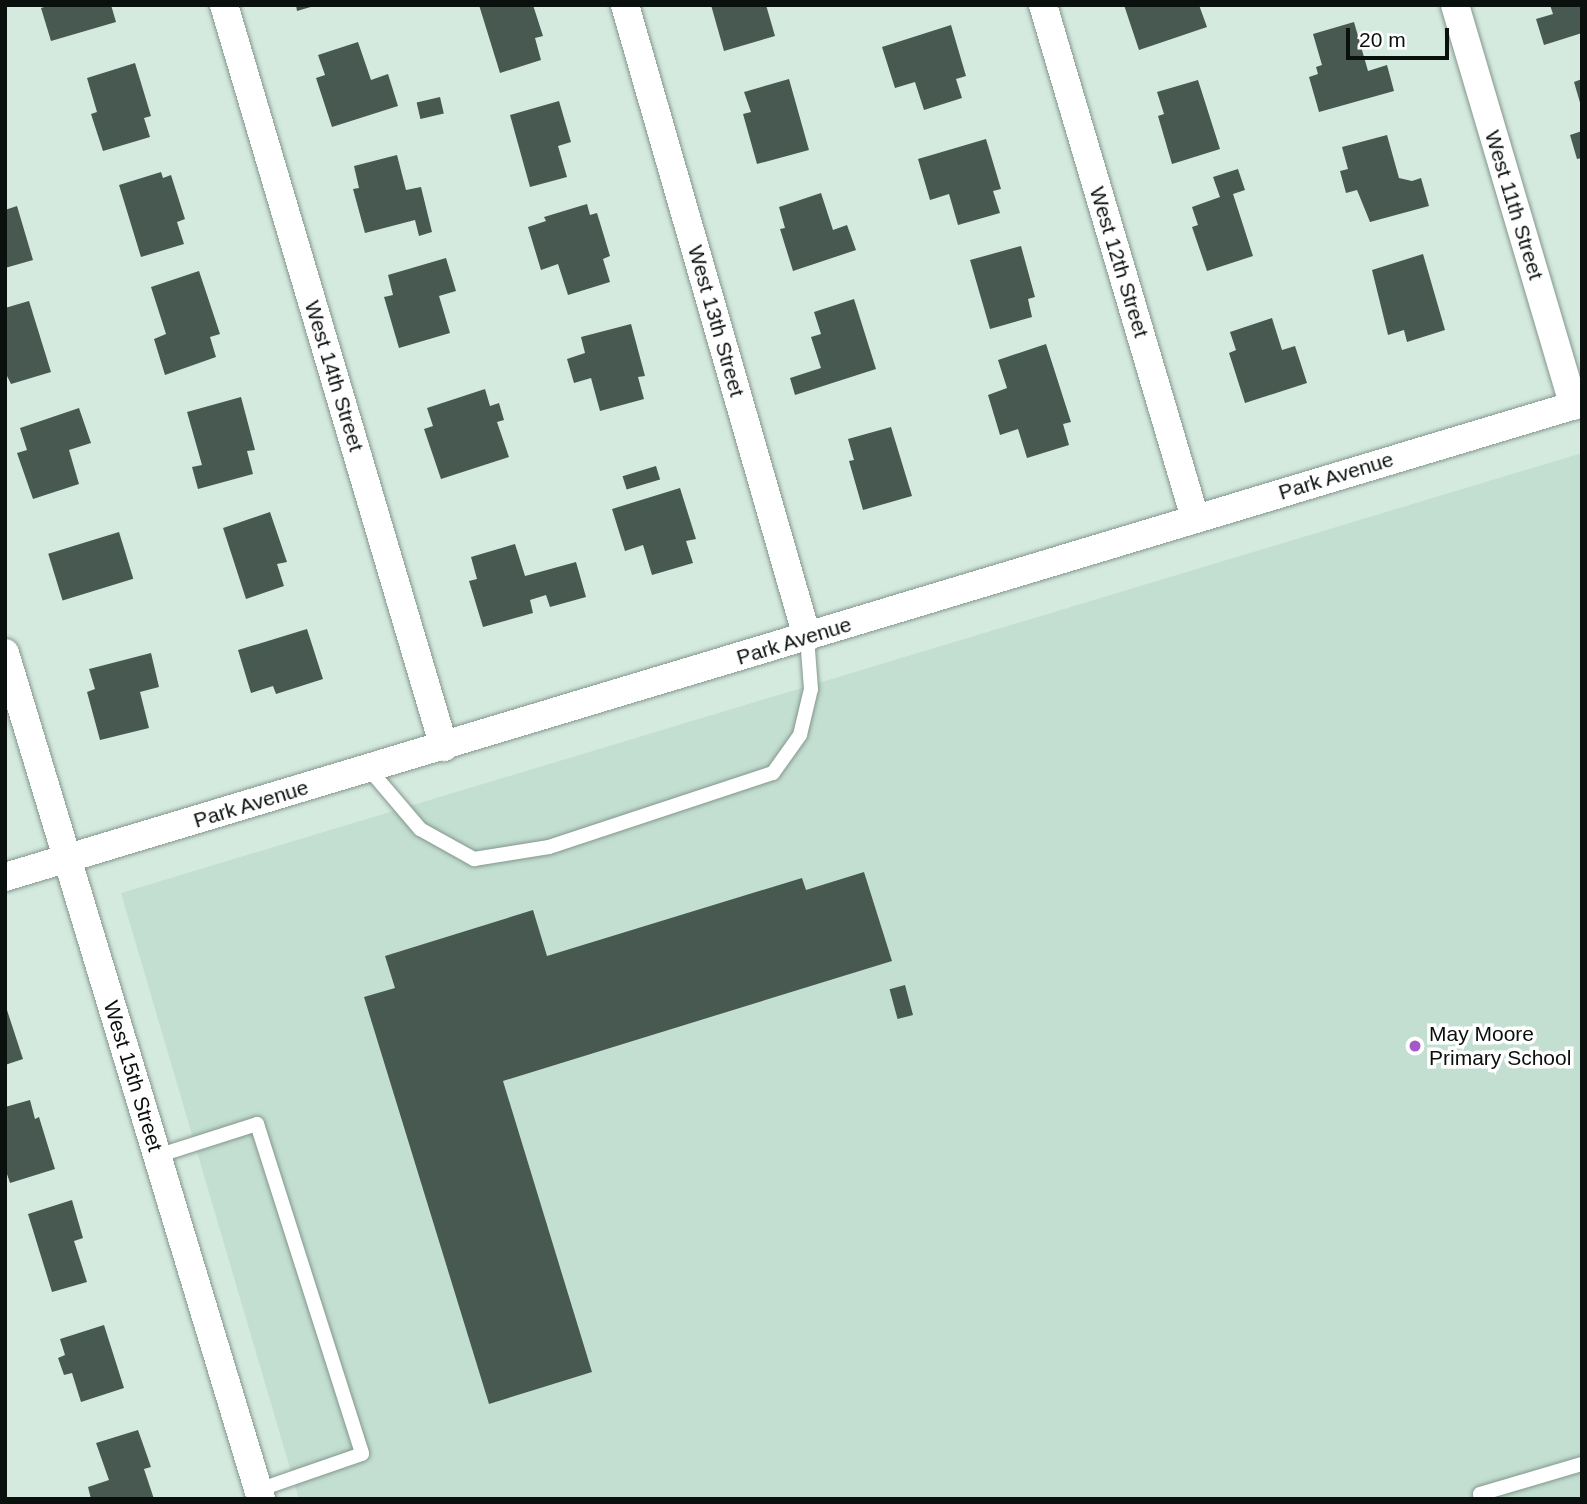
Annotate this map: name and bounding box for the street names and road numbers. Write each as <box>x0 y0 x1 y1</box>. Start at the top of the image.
street label: West 11th Street <box>1479 127 1549 283</box>
street label: West 12th Street <box>1084 184 1154 340</box>
street label: West 13th Street <box>682 243 750 399</box>
street label: West 14th Street <box>299 298 369 454</box>
street label: Park Avenue <box>1275 446 1397 506</box>
street label: Park Avenue <box>733 611 855 671</box>
street label: Park Avenue <box>190 774 312 834</box>
street label: West 15th Street <box>98 998 168 1154</box>

